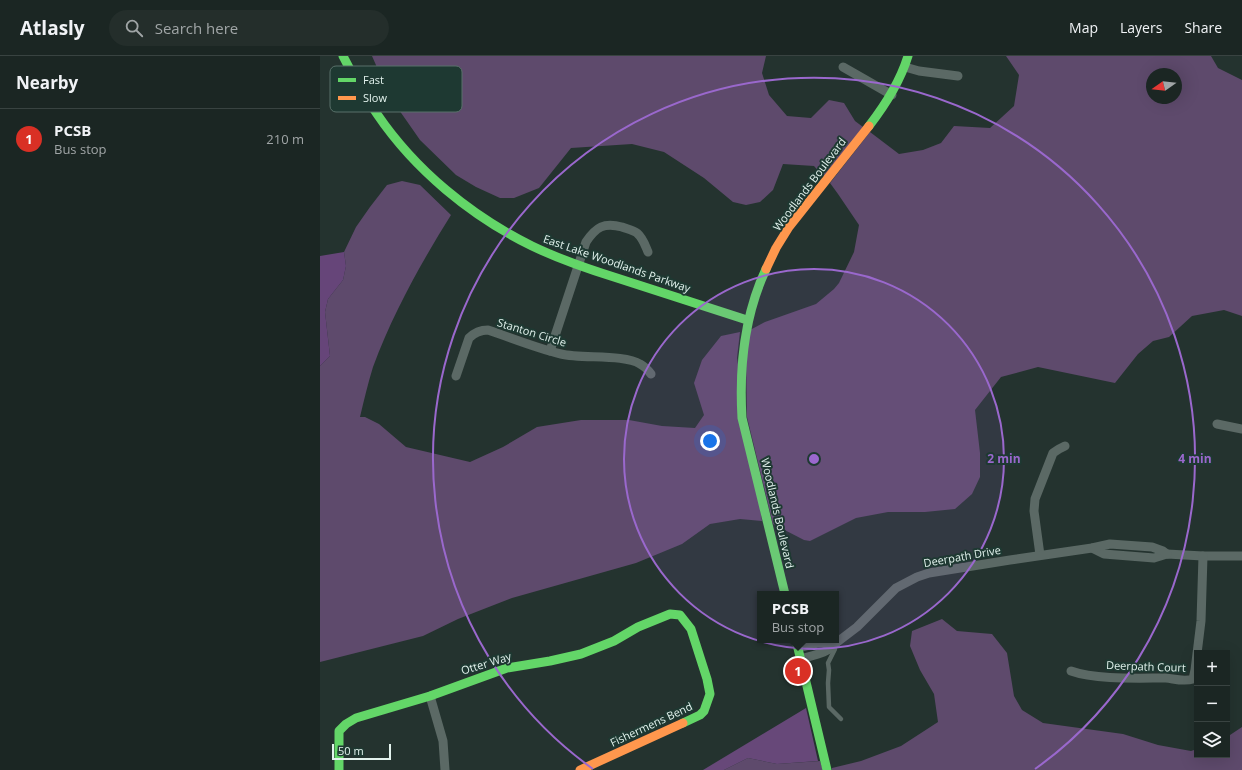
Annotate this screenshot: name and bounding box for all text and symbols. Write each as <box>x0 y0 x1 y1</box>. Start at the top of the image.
search box <box>109 10 389 46</box>
text: Atlasly <box>20 15 85 41</box>
icon: search <box>123 17 145 39</box>
text: Search here <box>155 18 238 38</box>
text: Map <box>1069 18 1098 37</box>
text: Layers <box>1120 18 1162 37</box>
text: Share <box>1184 18 1222 37</box>
legend <box>330 66 462 112</box>
north arrow <box>1146 68 1182 104</box>
text: Nearby <box>16 71 78 94</box>
text: Fast <box>363 72 384 87</box>
text: Slow <box>363 90 387 105</box>
text: PCSB <box>54 120 91 140</box>
text: 1 <box>25 130 33 148</box>
text: 210 m <box>266 130 304 148</box>
street label: Woodlands Boulevard <box>769 134 849 234</box>
text: Bus stop <box>54 140 107 158</box>
street label: East Lake Woodlands Parkway <box>541 231 693 295</box>
street label: Stanton Circle <box>496 314 568 350</box>
your location <box>700 431 720 451</box>
text: 2 min <box>987 450 1021 467</box>
text: 4 min <box>1178 450 1212 467</box>
centre of rings <box>807 452 821 466</box>
street label: Woodlands Boulevard <box>758 456 798 570</box>
street label: Deerpath Drive <box>922 542 1002 570</box>
popup <box>757 591 839 643</box>
text: PCSB <box>772 598 809 618</box>
text: Bus stop <box>772 618 824 636</box>
street label: Otter Way <box>459 648 513 678</box>
map controls <box>1194 650 1230 758</box>
button: + <box>1194 650 1230 686</box>
pin: 1 <box>785 656 811 686</box>
street label: Deerpath Court <box>1106 657 1186 675</box>
button: − <box>1194 686 1230 722</box>
street label: Fishermens Bend <box>607 698 695 750</box>
button: layers <box>1194 722 1230 758</box>
scale bar <box>332 742 391 761</box>
text: 50 m <box>338 743 364 758</box>

